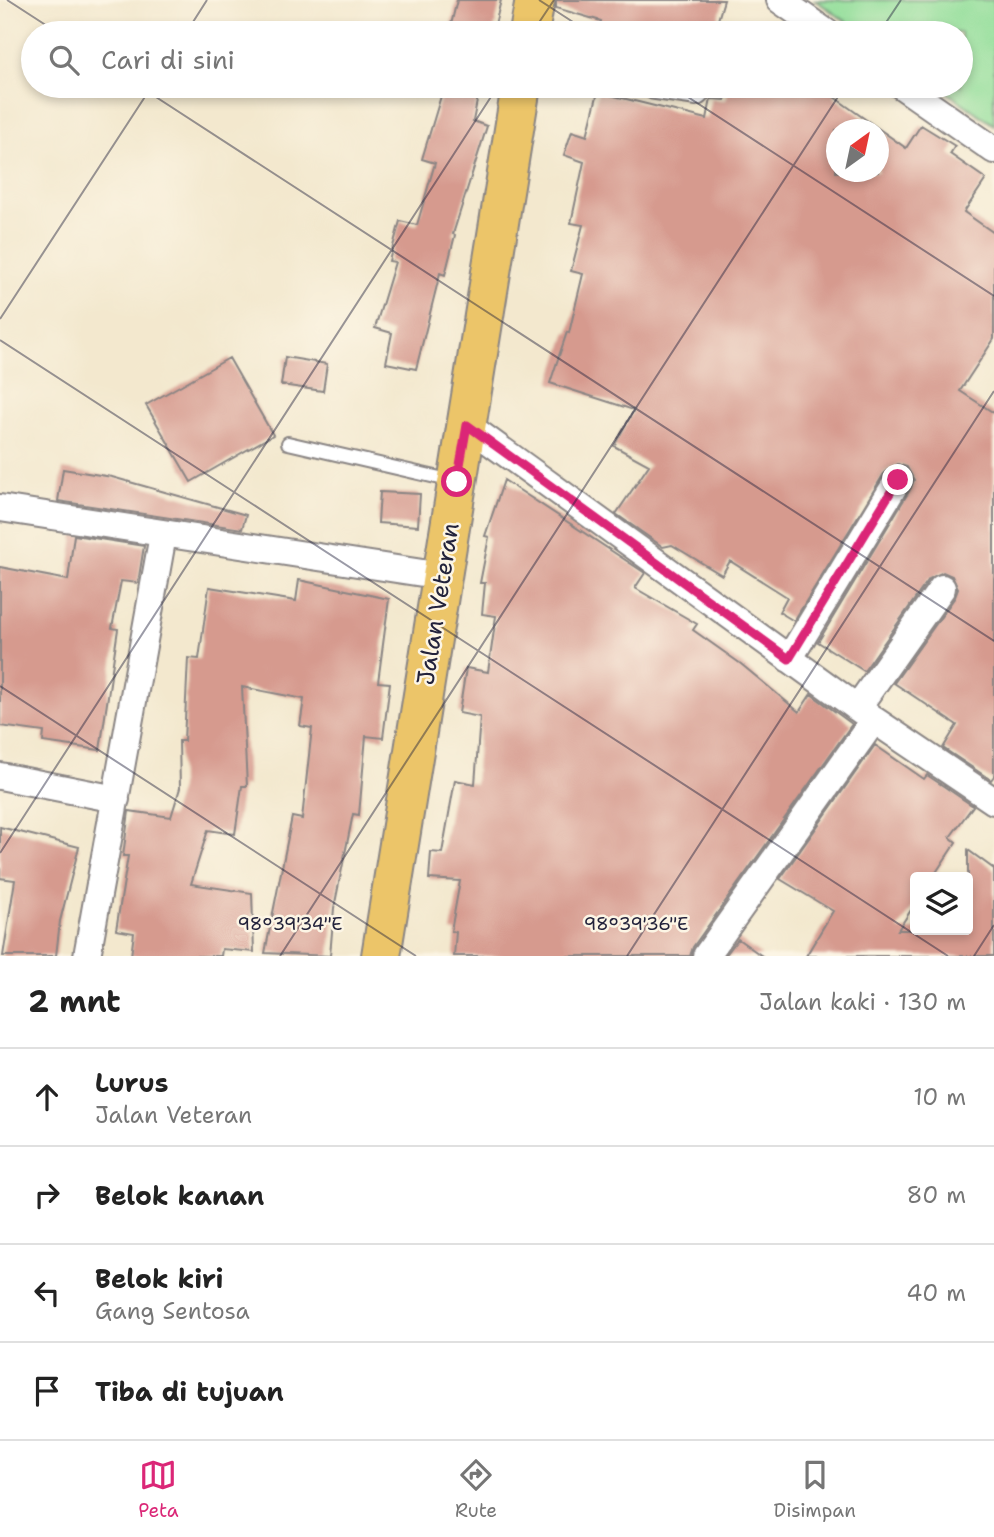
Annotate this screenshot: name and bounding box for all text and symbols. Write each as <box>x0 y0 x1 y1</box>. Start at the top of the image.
search box <box>21 21 973 98</box>
icon: search <box>45 41 83 79</box>
text: Cari di sini <box>101 42 235 77</box>
north arrow <box>826 119 889 182</box>
route end <box>882 464 913 495</box>
route start <box>441 466 472 497</box>
street label: Jalan Veteran <box>409 521 467 687</box>
map controls <box>910 872 973 935</box>
button: layers <box>910 872 973 935</box>
text: 98°39'34"E <box>237 912 343 936</box>
text: 98°39'36"E <box>584 912 688 936</box>
text: 2 mnt <box>28 981 121 1022</box>
text: Jalan kaki · 130 m <box>759 987 966 1017</box>
text: Lurus <box>95 1065 168 1100</box>
icon: ahead <box>28 1078 66 1116</box>
text: 10 m <box>913 1082 966 1112</box>
text: Jalan Veteran <box>95 1100 252 1130</box>
icon: right <box>28 1176 66 1214</box>
text: Belok kanan <box>95 1178 264 1213</box>
text: 80 m <box>907 1180 966 1210</box>
text: Belok kiri <box>95 1261 224 1296</box>
icon: left <box>28 1274 66 1312</box>
text: 40 m <box>906 1278 966 1308</box>
text: Gang Sentosa <box>95 1296 250 1326</box>
icon: arrive <box>28 1372 66 1410</box>
text: Tiba di tujuan <box>95 1374 284 1409</box>
tab: Peta <box>138 1456 179 1523</box>
tab: Rute <box>455 1456 497 1523</box>
tab: Disimpan <box>774 1456 856 1523</box>

